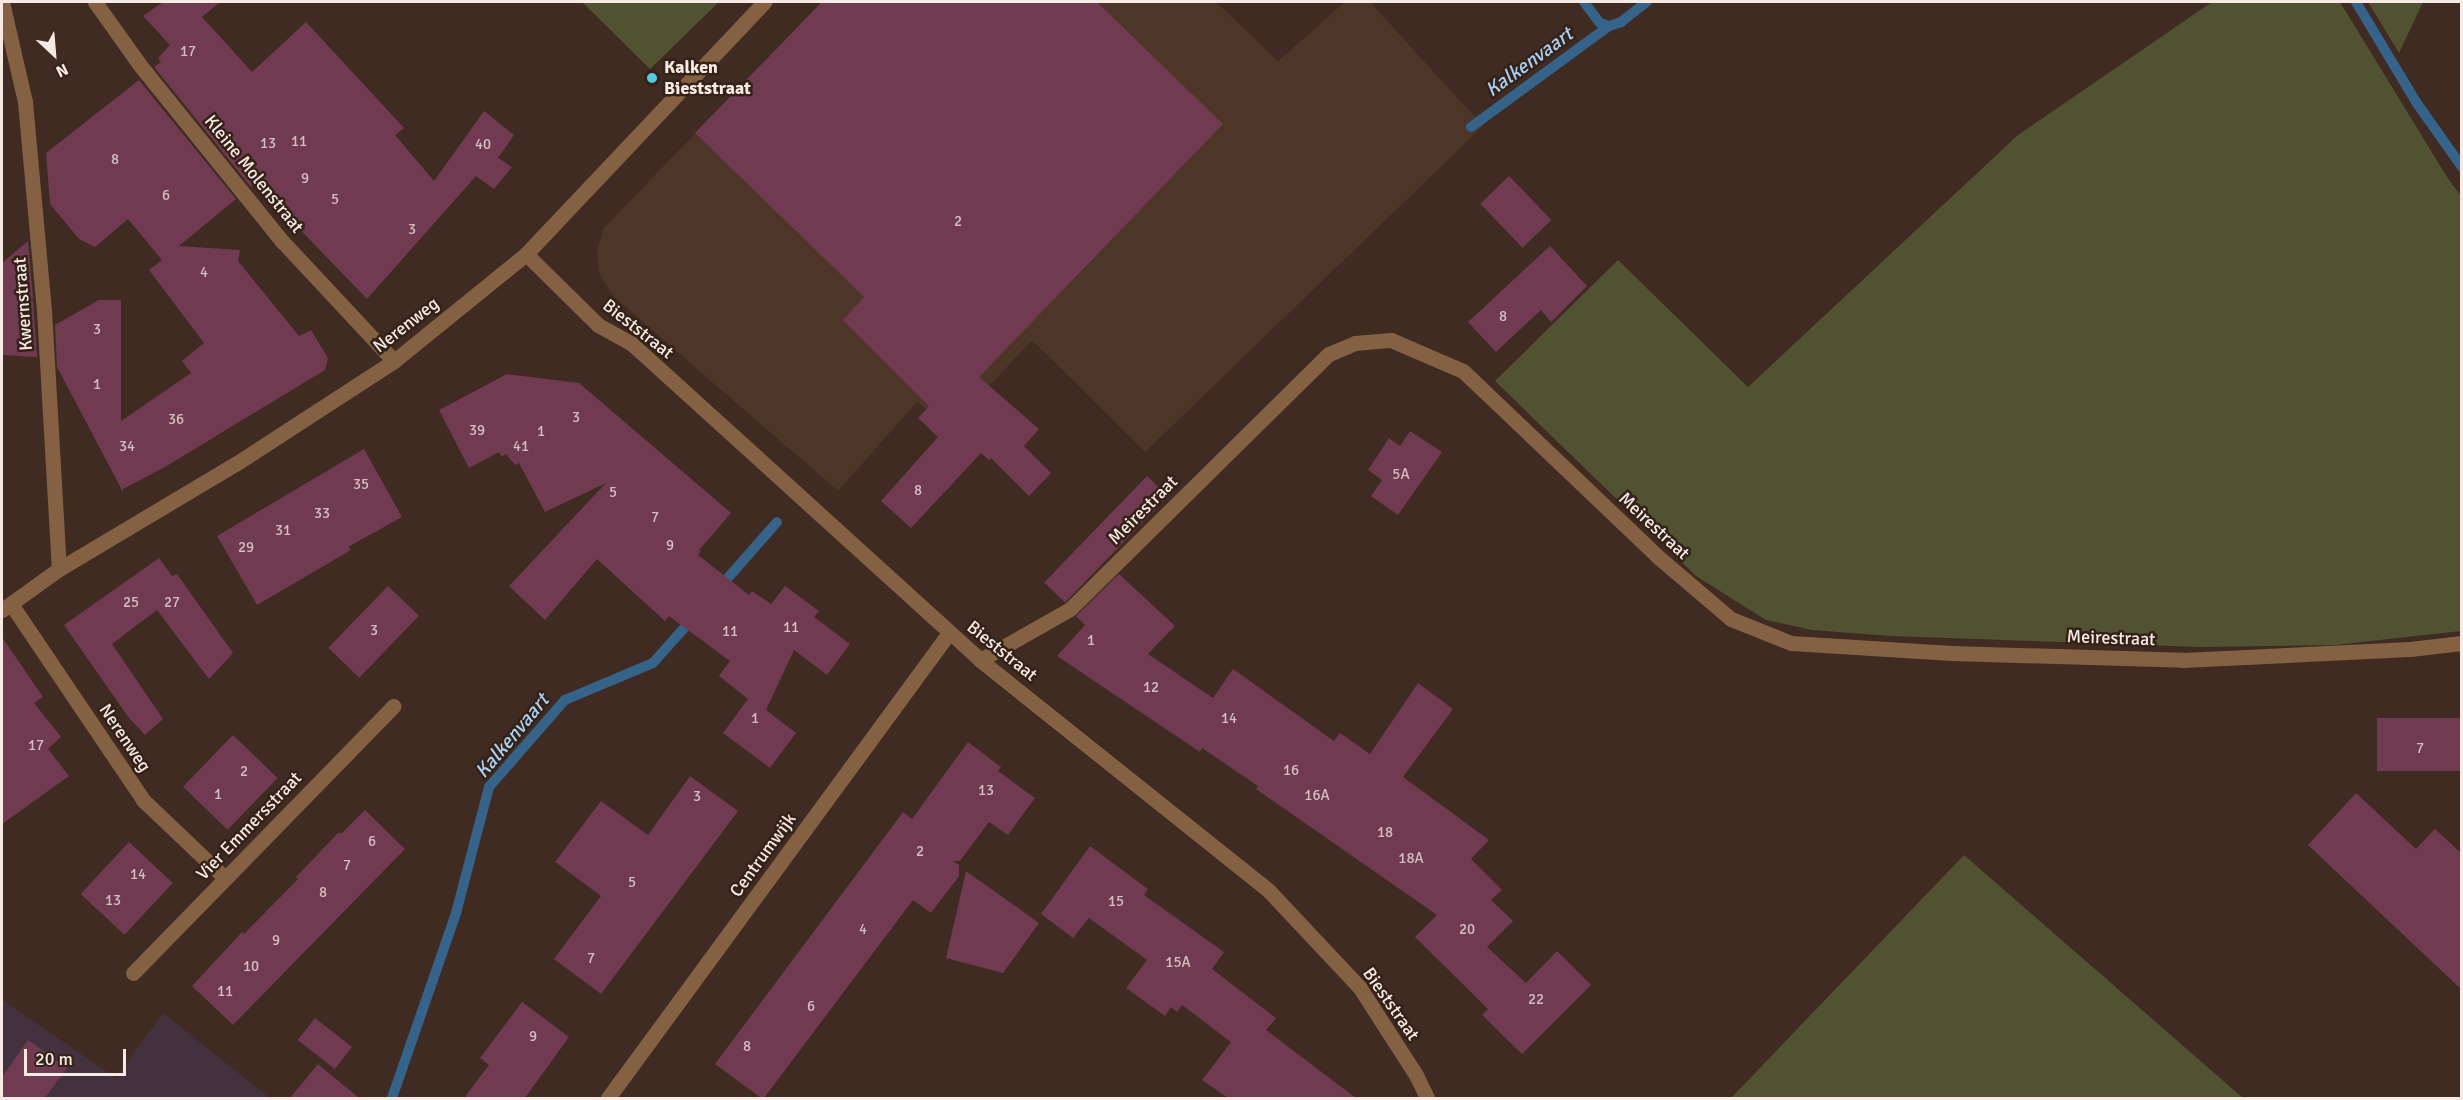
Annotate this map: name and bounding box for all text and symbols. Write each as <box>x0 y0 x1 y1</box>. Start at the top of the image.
water label: Kalkenvaart <box>1481 22 1577 102</box>
north arrow <box>24 24 84 84</box>
house number: 17 <box>180 43 196 61</box>
place label: Kalken Bieststraat <box>664 57 751 100</box>
text: N <box>53 59 71 82</box>
marker: Kalken Bieststraat <box>645 71 659 85</box>
street label: Kleine Molenstraat <box>200 111 308 237</box>
house number: 11 <box>291 133 307 151</box>
house number: 13 <box>260 135 276 153</box>
house number: 40 <box>475 136 491 154</box>
house number: 8 <box>111 151 119 169</box>
house number: 9 <box>301 170 309 188</box>
house number: 6 <box>162 187 170 205</box>
house number: 5 <box>331 191 339 209</box>
house number: 2 <box>954 213 962 231</box>
house number: 3 <box>408 221 416 239</box>
street label: Kwernstraat <box>9 257 37 351</box>
house number: 4 <box>200 264 208 282</box>
street label: Nerenweg <box>369 293 443 357</box>
street label: Bieststraat <box>598 295 678 363</box>
house number: 8 <box>1499 308 1507 326</box>
house number: 3 <box>93 321 101 339</box>
house number: 1 <box>93 376 101 394</box>
house number: 3 <box>572 409 580 427</box>
house number: 36 <box>168 411 184 429</box>
house number: 39 <box>469 422 485 440</box>
house number: 1 <box>537 423 545 441</box>
house number: 34 <box>119 438 135 456</box>
house number: 41 <box>513 438 529 456</box>
house number: 5A <box>1392 466 1410 484</box>
street label: Meirestraat <box>1104 471 1182 549</box>
house number: 35 <box>353 476 369 494</box>
house number: 8 <box>914 482 922 500</box>
house number: 5 <box>609 484 617 502</box>
street label: Meirestraat <box>1614 488 1694 564</box>
house number: 33 <box>314 505 330 523</box>
house number: 7 <box>651 509 659 527</box>
house number: 31 <box>275 522 291 540</box>
house number: 9 <box>666 537 674 555</box>
house number: 29 <box>238 539 254 557</box>
house number: 25 <box>123 594 139 612</box>
house number: 27 <box>164 594 180 612</box>
street label: Bieststraat <box>963 616 1041 686</box>
house number: 11 <box>783 619 799 637</box>
house number: 3 <box>370 622 378 640</box>
house number: 11 <box>722 623 738 641</box>
street label: Meirestraat <box>2066 626 2156 650</box>
house number: 1 <box>1087 632 1095 650</box>
house number: 12 <box>1143 679 1159 697</box>
water label: Kalkenvaart <box>470 689 554 783</box>
street label: Nerenweg <box>94 700 156 776</box>
house number: 1 <box>751 710 759 728</box>
house number: 14 <box>1221 710 1237 728</box>
house number: 17 <box>28 737 44 755</box>
house number: 7 <box>2416 740 2424 758</box>
house number: 16 <box>1283 762 1299 780</box>
house number: 2 <box>240 763 248 781</box>
street label: Vier Emmersstraat <box>192 767 306 885</box>
house number: 13 <box>978 782 994 800</box>
house number: 1 <box>214 786 222 804</box>
house number: 16A <box>1304 787 1330 805</box>
house number: 3 <box>693 788 701 806</box>
street label: Centrumwijk <box>725 809 801 901</box>
house number: 18 <box>1377 824 1393 842</box>
house number: 6 <box>368 833 376 851</box>
house number: 2 <box>916 843 924 861</box>
house number: 18A <box>1398 850 1424 868</box>
house number: 7 <box>343 857 351 875</box>
house number: 14 <box>130 866 146 884</box>
house number: 5 <box>628 874 636 892</box>
house number: 8 <box>319 884 327 902</box>
house number: 13 <box>105 892 121 910</box>
house number: 15 <box>1108 893 1124 911</box>
house number: 4 <box>859 921 867 939</box>
house number: 20 <box>1459 921 1475 939</box>
house number: 9 <box>272 932 280 950</box>
house number: 7 <box>587 950 595 968</box>
house number: 15A <box>1165 954 1191 972</box>
house number: 10 <box>243 958 259 976</box>
street label: Bieststraat <box>1358 963 1424 1045</box>
house number: 11 <box>217 983 233 1001</box>
house number: 22 <box>1528 991 1544 1009</box>
house number: 6 <box>807 998 815 1016</box>
house number: 9 <box>529 1028 537 1046</box>
scale bar <box>27 1037 129 1075</box>
house number: 8 <box>743 1038 751 1056</box>
text: 20 m <box>35 1048 73 1070</box>

